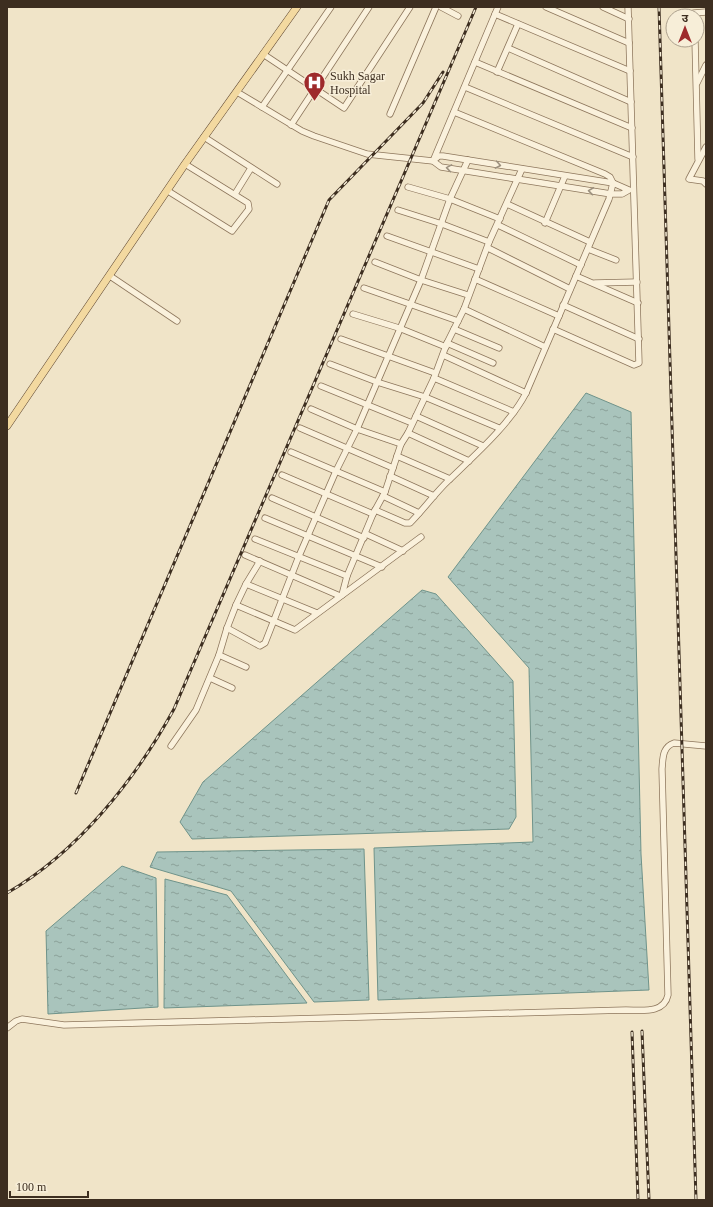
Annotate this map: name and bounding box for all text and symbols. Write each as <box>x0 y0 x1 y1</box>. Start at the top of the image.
north arrow <box>665 8 705 48</box>
text: उ <box>682 12 689 24</box>
place label: Sukh Sagar Hospital <box>330 69 385 97</box>
hospital icon: Sukh Sagar Hospital <box>302 70 328 103</box>
one-way arrow <box>495 160 501 169</box>
one-way arrow <box>446 164 452 173</box>
one-way arrow <box>588 187 594 196</box>
scale bar <box>10 1173 88 1199</box>
text: 100 m <box>16 1180 47 1194</box>

